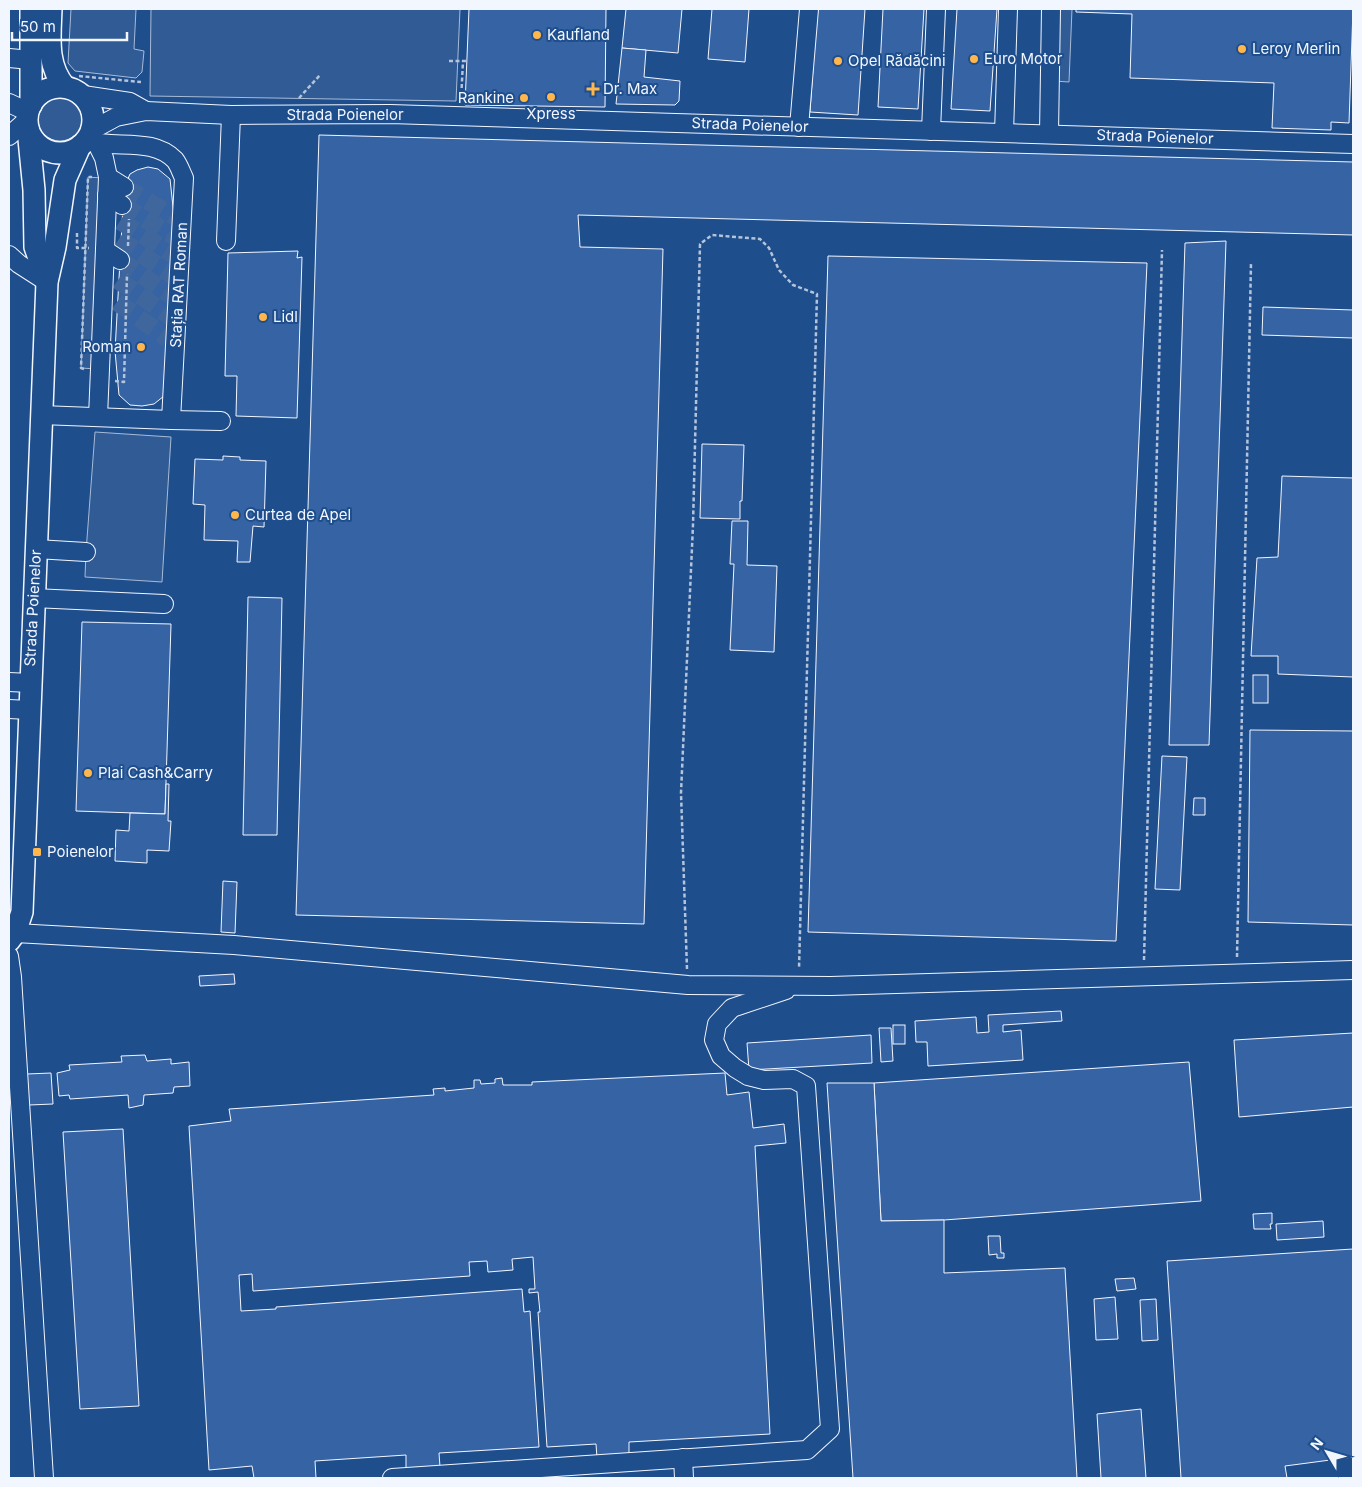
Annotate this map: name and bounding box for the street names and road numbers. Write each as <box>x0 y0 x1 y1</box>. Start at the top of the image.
street label: Strada Poienelor <box>286 105 404 124</box>
street label: Strada Poienelor <box>691 113 809 136</box>
street label: Strada Poienelor <box>1096 125 1214 148</box>
street label: Stația RAT Roman <box>166 222 191 348</box>
street label: Strada Poienelor <box>20 549 45 667</box>

